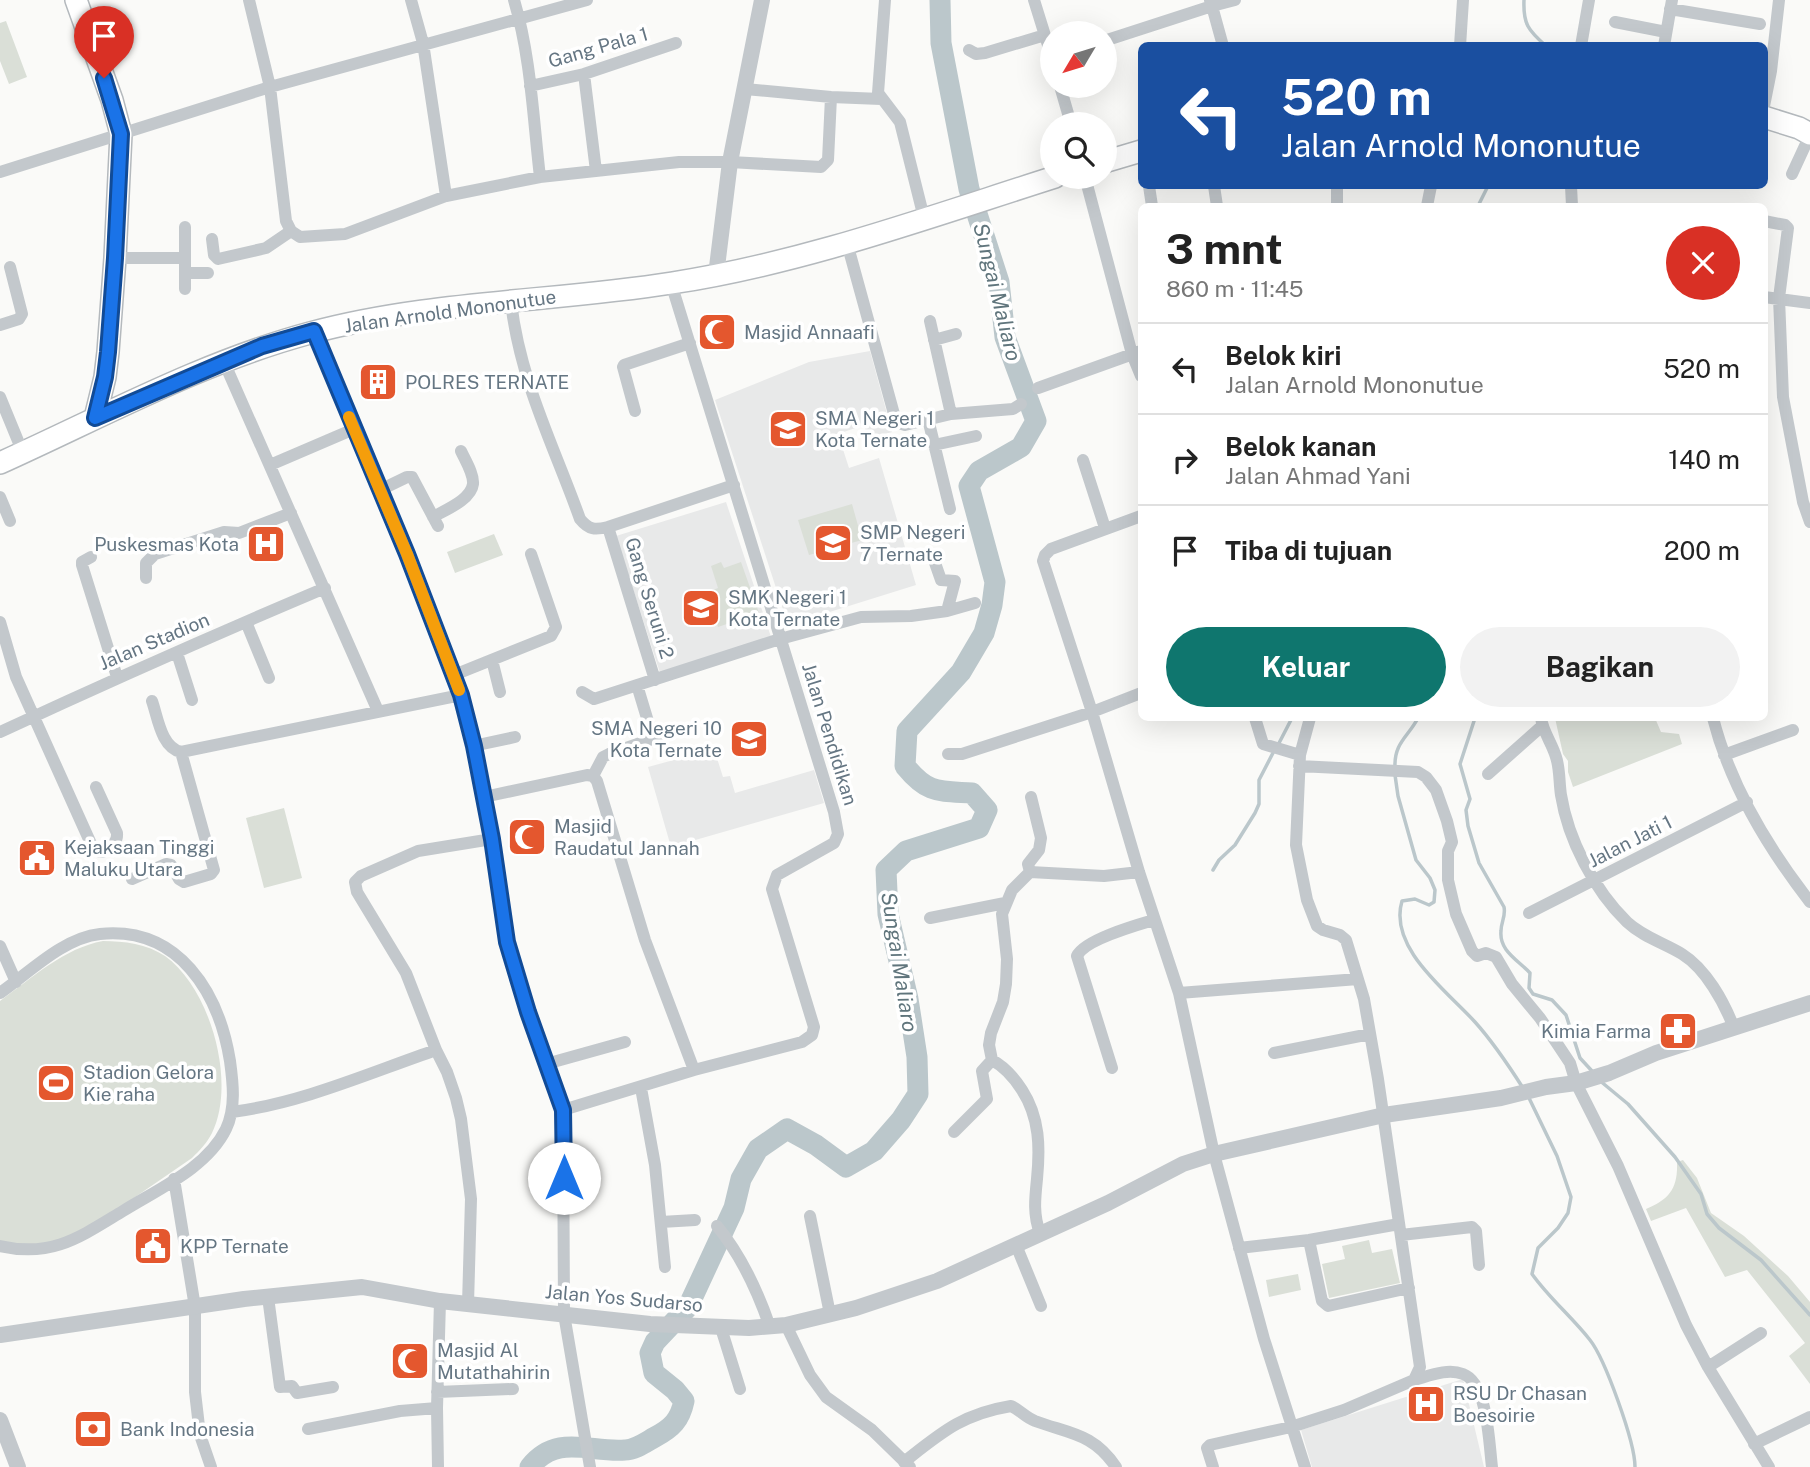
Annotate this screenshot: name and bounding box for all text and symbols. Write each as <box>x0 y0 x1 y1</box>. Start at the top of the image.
pin <box>74 6 134 78</box>
icon: arrive <box>85 17 123 55</box>
north arrow <box>1040 21 1116 98</box>
map controls <box>1040 21 1117 189</box>
street label: Gang Pala 1 <box>546 22 650 72</box>
text: 520 m <box>1281 68 1432 126</box>
icon: left <box>1166 70 1257 161</box>
button: search <box>1040 112 1117 189</box>
text: Jalan Arnold Mononutue <box>1281 127 1641 164</box>
water label: Sungai Maliaro <box>968 220 1027 364</box>
text: 3 mnt <box>1166 224 1283 273</box>
button: close <box>1666 226 1740 300</box>
text: 860 m · 11:45 <box>1166 275 1304 302</box>
street label: Jalan Arnold Mononutue <box>343 285 557 337</box>
mosque icon: Masjid Annaafi <box>696 311 738 353</box>
place label: Masjid Annaafi <box>744 321 875 343</box>
text: Belok kiri <box>1225 340 1341 371</box>
icon: left <box>1166 350 1204 388</box>
text: 520 m <box>1663 353 1740 384</box>
building icon: POLRES TERNATE <box>357 361 399 403</box>
place label: POLRES TERNATE <box>405 371 569 393</box>
text: Jalan Arnold Mononutue <box>1225 371 1484 398</box>
place label: SMA Negeri 1 Kota Ternate <box>815 407 934 451</box>
school or university icon: SMA Negeri 1 Kota Ternate <box>767 408 809 450</box>
text: Belok kanan <box>1225 431 1376 462</box>
icon: right <box>1166 441 1204 479</box>
text: 140 m <box>1668 444 1740 475</box>
text: Jalan Ahmad Yani <box>1225 462 1411 489</box>
place label: SMP Negeri 7 Ternate <box>860 521 966 565</box>
school or university icon: SMP Negeri 7 Ternate <box>812 522 854 564</box>
hospital icon: Puskesmas Kota <box>245 523 287 565</box>
icon: arrive <box>1166 532 1204 570</box>
place label: Puskesmas Kota <box>94 533 239 555</box>
street label: Gang Seruni 2 <box>621 535 679 661</box>
text: Tiba di tujuan <box>1225 535 1392 566</box>
text: 200 m <box>1664 535 1740 566</box>
place label: SMK Negeri 1 Kota Ternate <box>728 586 847 630</box>
school or university icon: SMK Negeri 1 Kota Ternate <box>680 587 722 629</box>
street label: Jalan Stadion <box>96 608 212 674</box>
button: Keluar <box>1166 627 1446 707</box>
button: Bagikan <box>1460 627 1740 707</box>
street label: Jalan Pendidikan <box>798 660 862 808</box>
place label: SMA Negeri 10 Kota Ternate <box>591 717 722 761</box>
school or university icon: SMA Negeri 10 Kota Ternate <box>728 718 770 760</box>
street label: Jalan Jati 1 <box>1584 810 1676 872</box>
place label: Masjid Raudatul Jannah <box>554 815 700 859</box>
mosque icon: Masjid Raudatul Jannah <box>506 816 548 858</box>
place label: Kejaksaan Tinggi Maluku Utara <box>64 836 215 880</box>
public building icon: Kejaksaan Tinggi Maluku Utara <box>16 837 58 879</box>
water label: Sungai Maliaro <box>876 890 923 1034</box>
pharmacy icon: Kimia Farma <box>1657 1010 1699 1052</box>
place label: Kimia Farma <box>1541 1020 1651 1042</box>
place label: Stadion Gelora Kie raha <box>83 1061 214 1105</box>
sports icon: Stadion Gelora Kie raha <box>35 1062 77 1104</box>
position arrow <box>527 1141 601 1215</box>
public building icon: KPP Ternate <box>132 1225 174 1267</box>
place label: KPP Ternate <box>180 1235 289 1257</box>
street label: Jalan Yos Sudarso <box>544 1280 704 1316</box>
place label: Masjid Al Mutathahirin <box>437 1339 550 1383</box>
mosque icon: Masjid Al Mutathahirin <box>389 1340 431 1382</box>
place label: RSU Dr Chasan Boesoirie <box>1453 1382 1587 1426</box>
hospital icon: RSU Dr Chasan Boesoirie <box>1405 1383 1447 1425</box>
bank icon: Bank Indonesia <box>72 1408 114 1450</box>
place label: Bank Indonesia <box>120 1418 254 1440</box>

